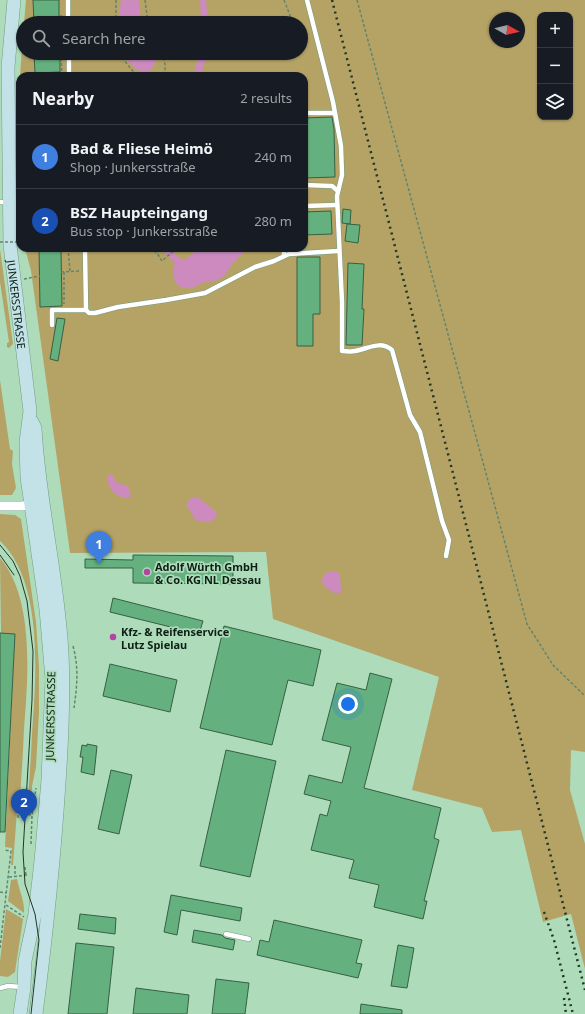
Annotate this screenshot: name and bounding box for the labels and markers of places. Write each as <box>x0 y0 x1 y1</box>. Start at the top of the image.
pin: 1 <box>86 531 112 564</box>
place label: Adolf Würth GmbH & Co. KG NL Dessau <box>155 559 261 587</box>
marker: Adolf Würth GmbH & Co. KG NL Dessau <box>142 567 152 577</box>
place label: Kfz- & Reifenservice Lutz Spielau <box>121 624 230 652</box>
marker: Kfz- & Reifenservice Lutz Spielau <box>108 632 118 642</box>
pin: 2 <box>11 789 37 822</box>

